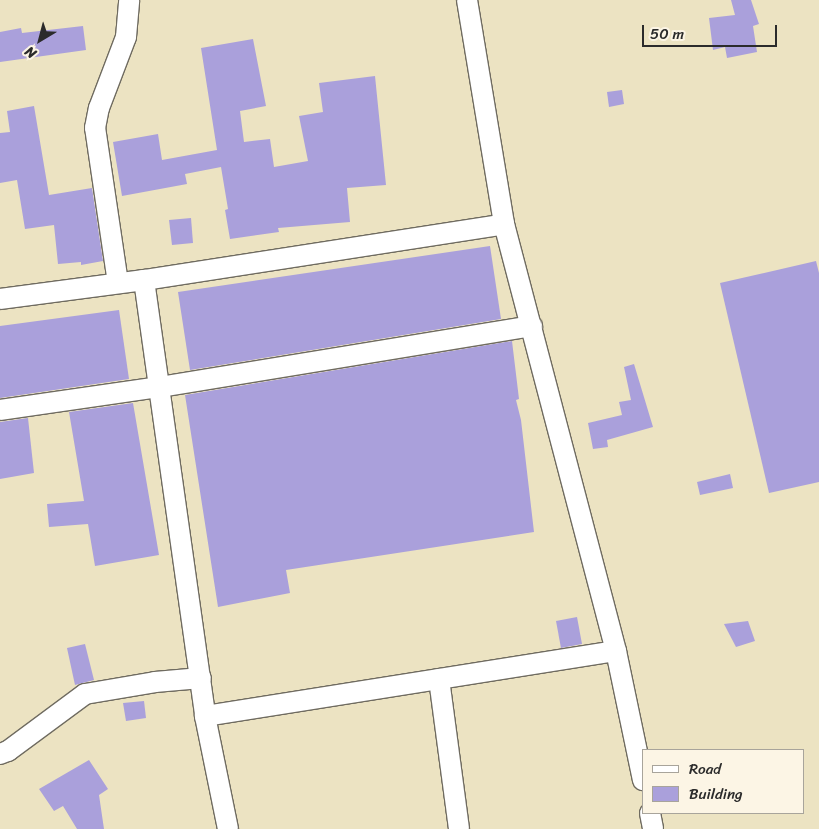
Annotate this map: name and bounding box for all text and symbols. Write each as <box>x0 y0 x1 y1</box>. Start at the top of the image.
north arrow <box>15 15 65 65</box>
scale bar <box>644 15 779 47</box>
text: 50 m <box>650 21 684 47</box>
text: N <box>19 39 42 65</box>
legend <box>642 749 804 814</box>
text: Road <box>689 756 721 782</box>
text: Building <box>689 781 743 807</box>

